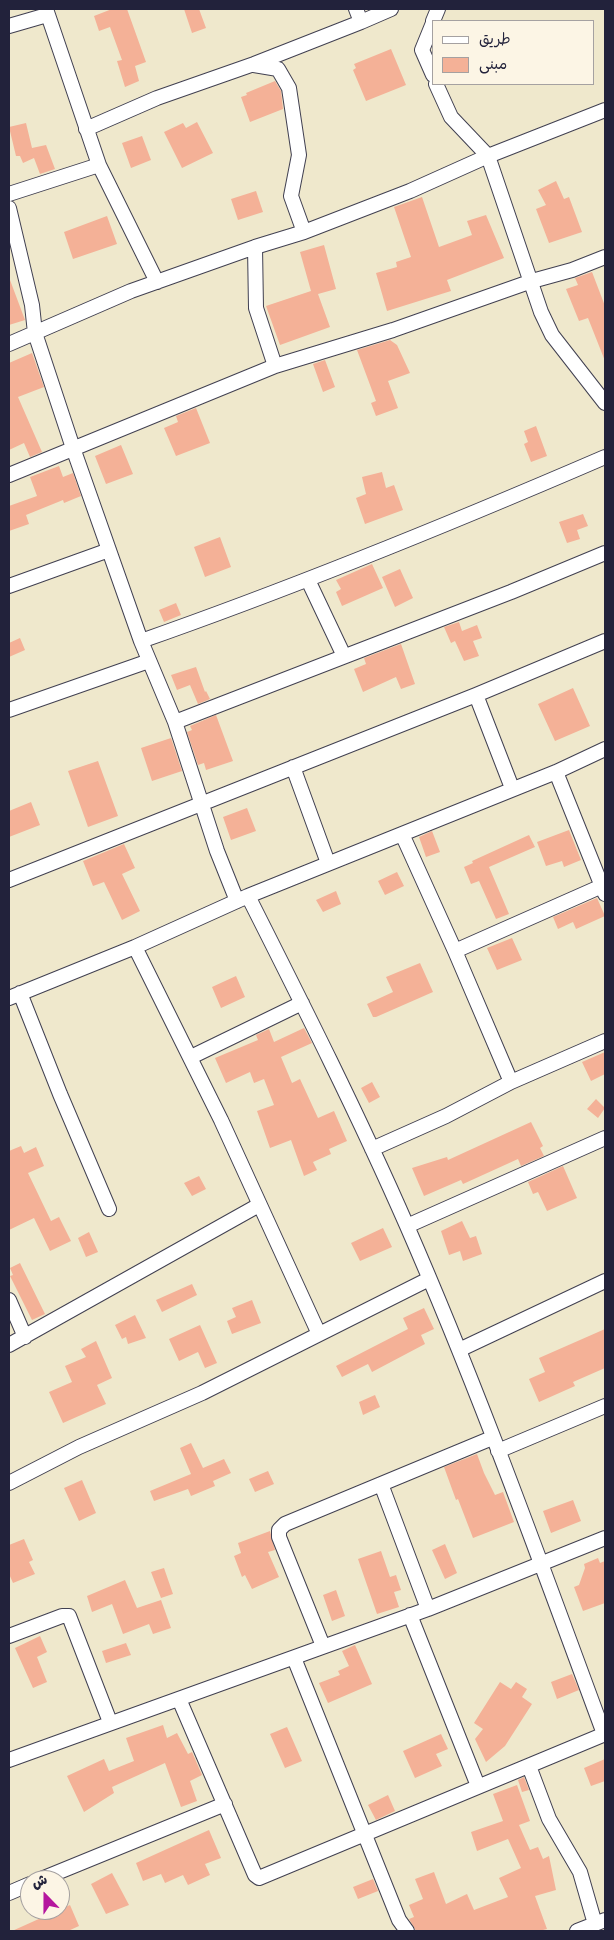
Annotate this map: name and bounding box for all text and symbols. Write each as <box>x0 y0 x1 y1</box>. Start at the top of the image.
legend <box>432 20 594 85</box>
text: طريق <box>479 30 511 48</box>
text: مبنى <box>479 55 507 73</box>
north arrow <box>20 1870 70 1920</box>
text: ش <box>29 1871 50 1892</box>

